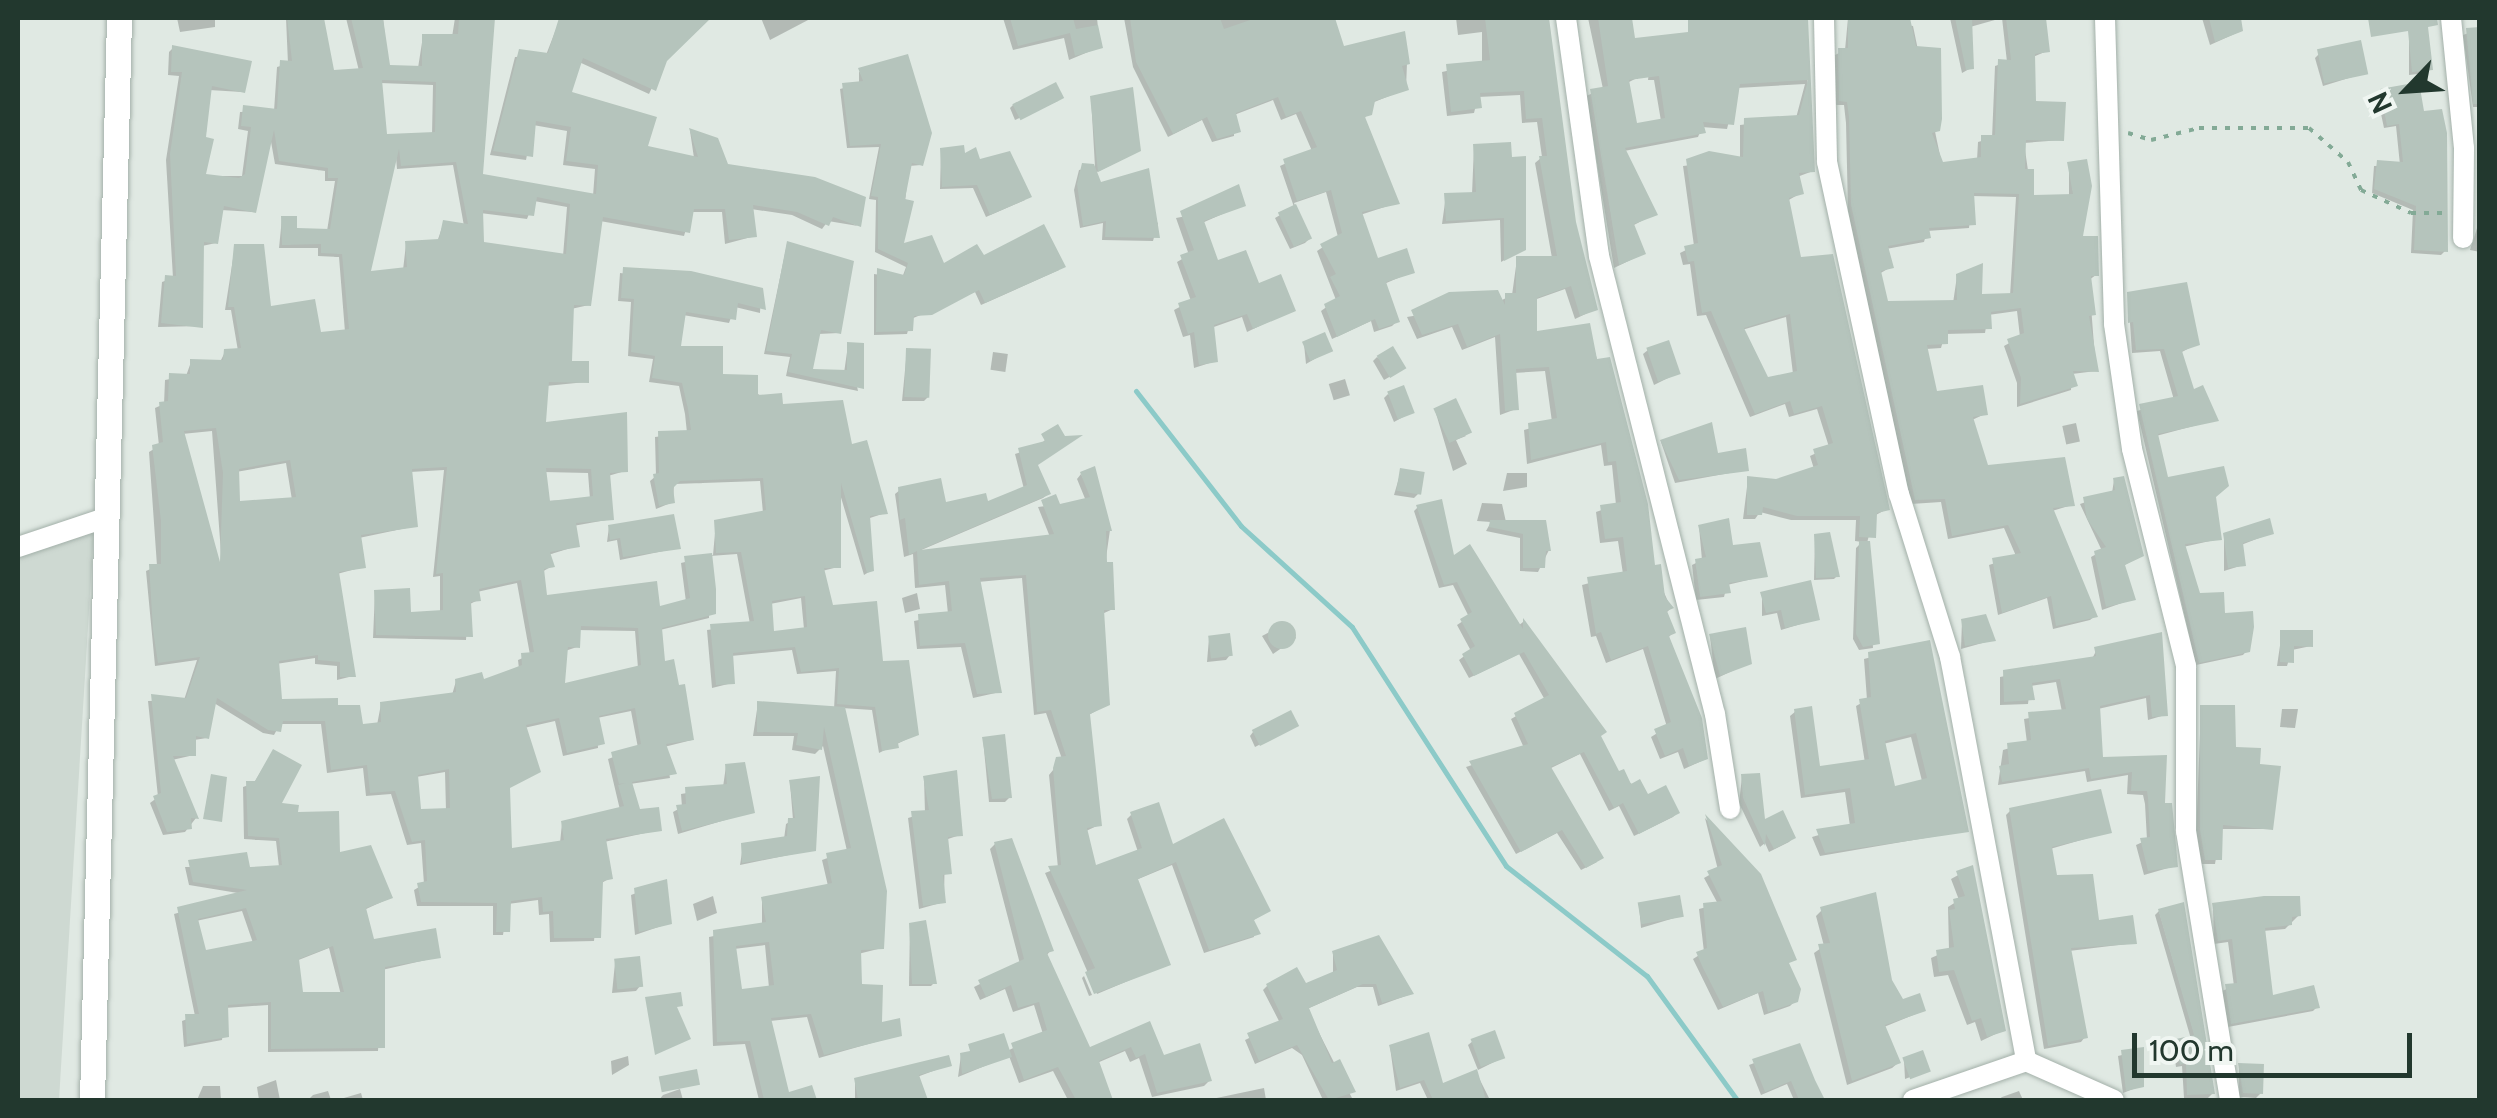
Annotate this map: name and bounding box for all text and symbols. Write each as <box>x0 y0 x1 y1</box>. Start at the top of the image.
north arrow <box>2357 40 2457 140</box>
text: N <box>2360 87 2399 119</box>
scale bar <box>2137 1013 2417 1075</box>
text: 100 m <box>2149 1032 2234 1069</box>

